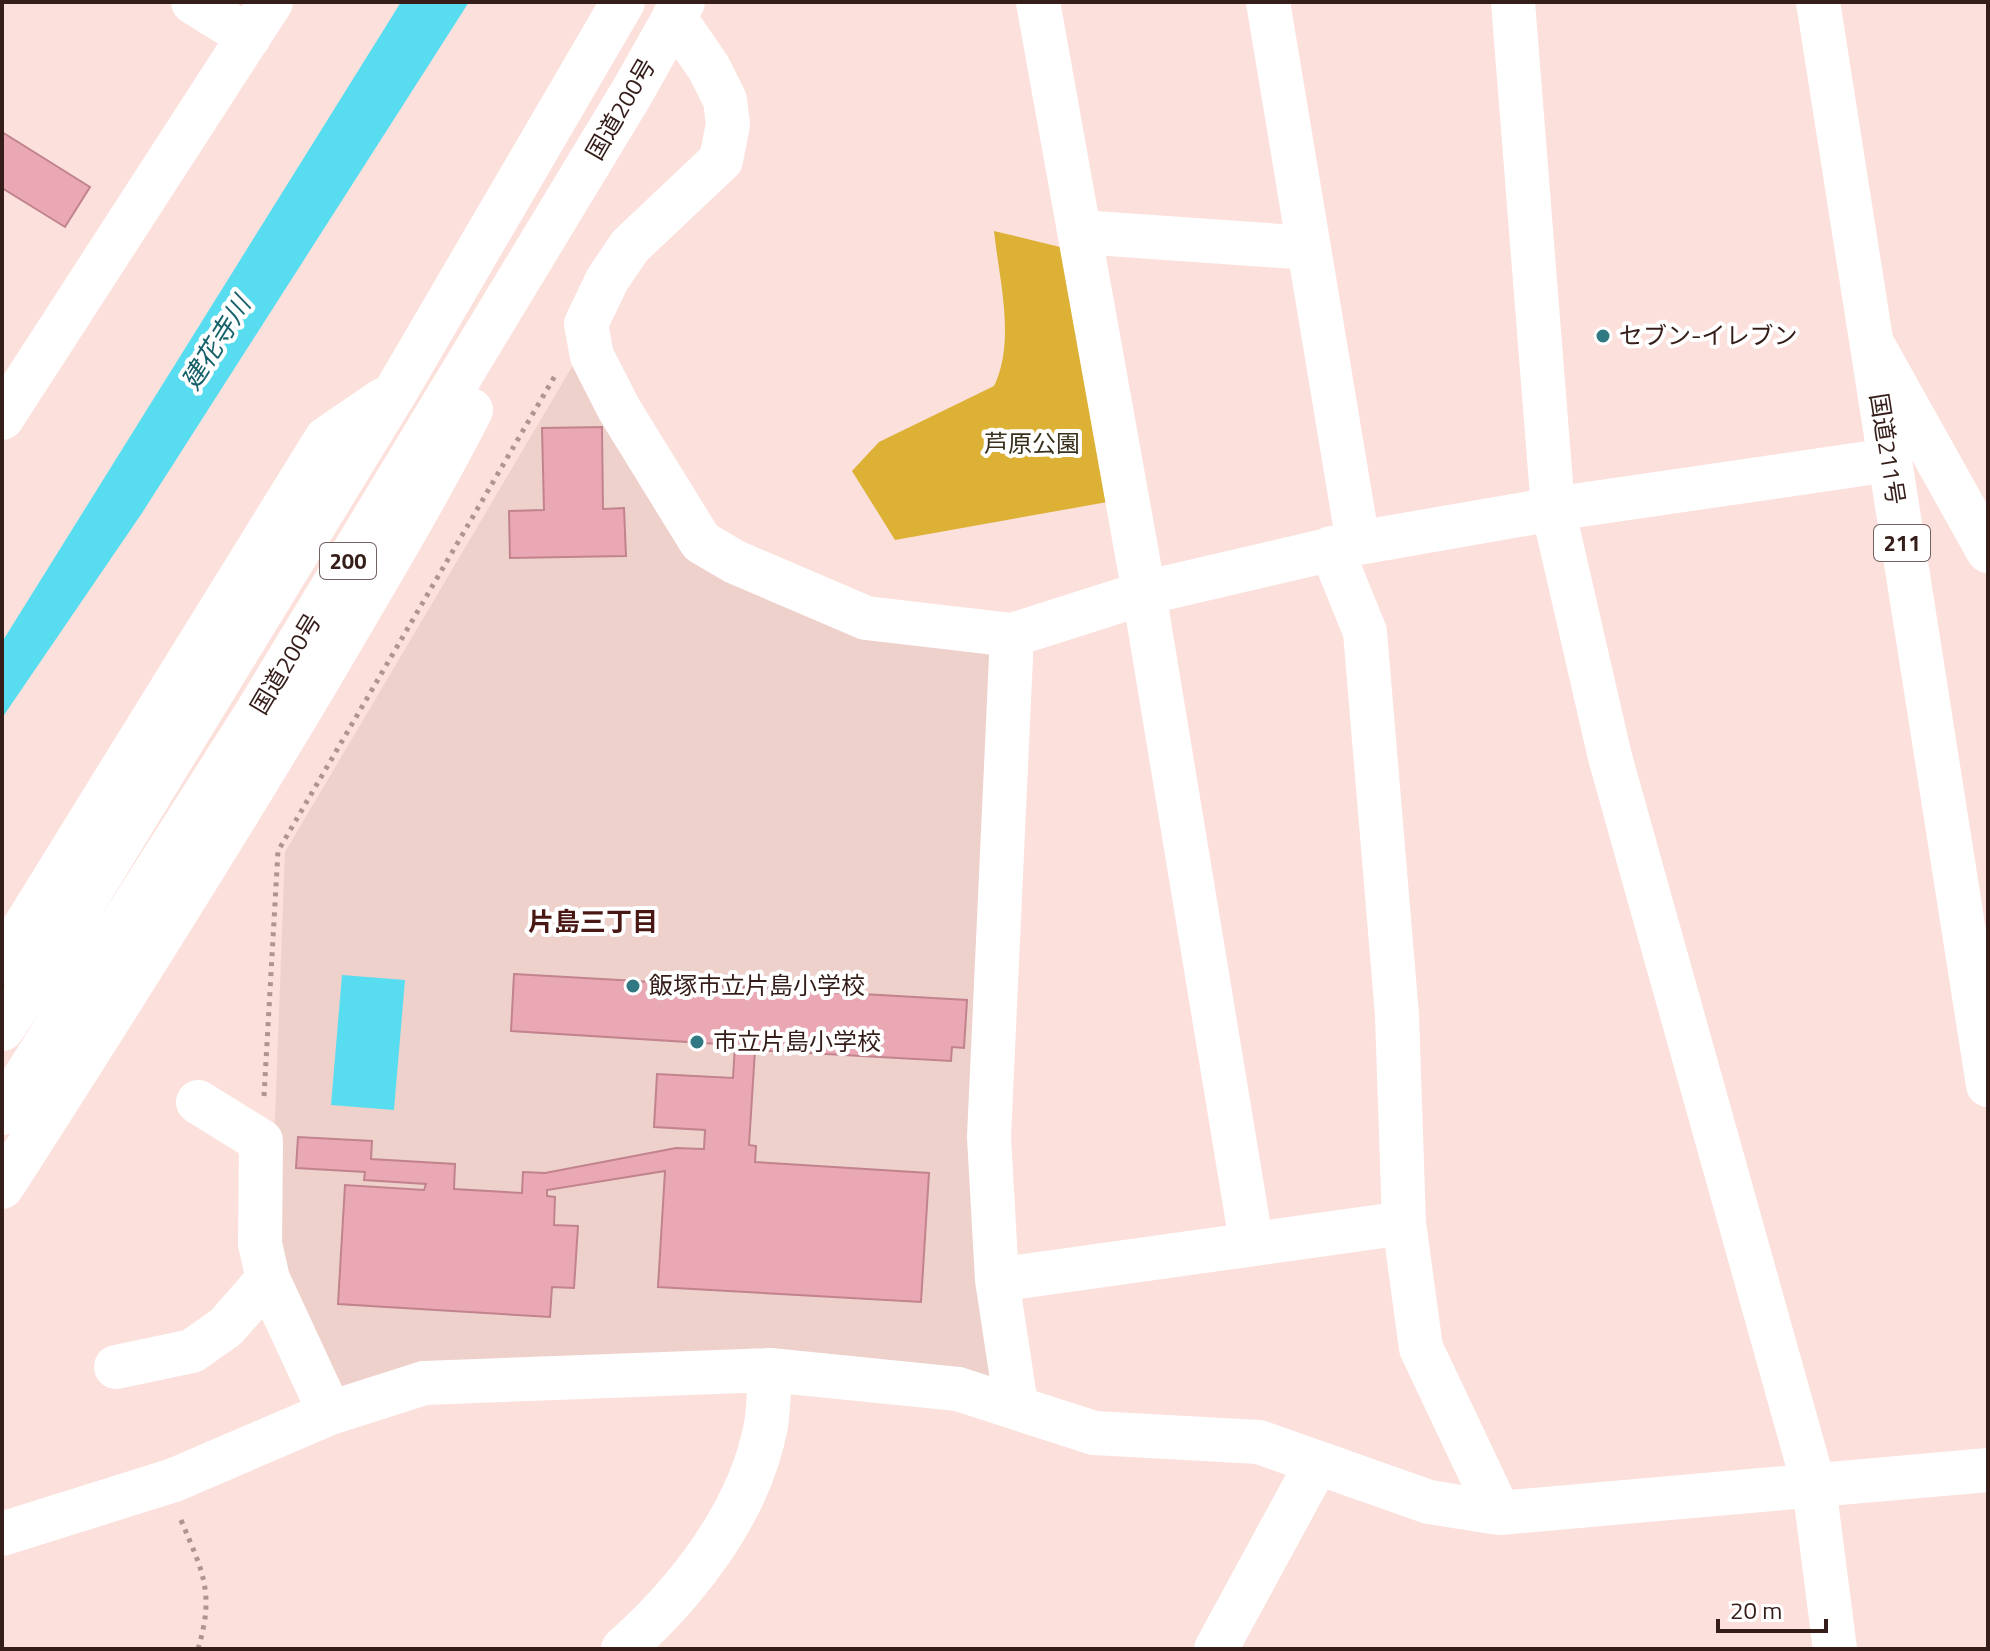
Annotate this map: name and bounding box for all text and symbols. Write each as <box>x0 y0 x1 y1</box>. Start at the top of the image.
street label: 国道200号 <box>576 51 664 166</box>
water label: 建花寺川 <box>171 286 261 397</box>
place label: セブン-イレブン <box>1619 317 1798 353</box>
marker: セブン-イレブン <box>1594 327 1612 345</box>
street label: 国道211号 <box>1861 391 1915 507</box>
park label: 芦原公園 <box>984 425 1080 461</box>
road number: 211 <box>1874 525 1930 561</box>
road number: 200 <box>320 543 376 579</box>
street label: 国道200号 <box>241 606 329 721</box>
district label: 片島三丁目 <box>528 902 658 941</box>
place label: 飯塚市立片島小学校 <box>649 967 865 1003</box>
marker: 飯塚市立片島小学校 <box>624 977 642 995</box>
place label: 市立片島小学校 <box>713 1023 881 1059</box>
marker: 市立片島小学校 <box>688 1033 706 1051</box>
scale bar <box>1718 1583 1826 1633</box>
text: 20 m <box>1730 1592 1782 1628</box>

